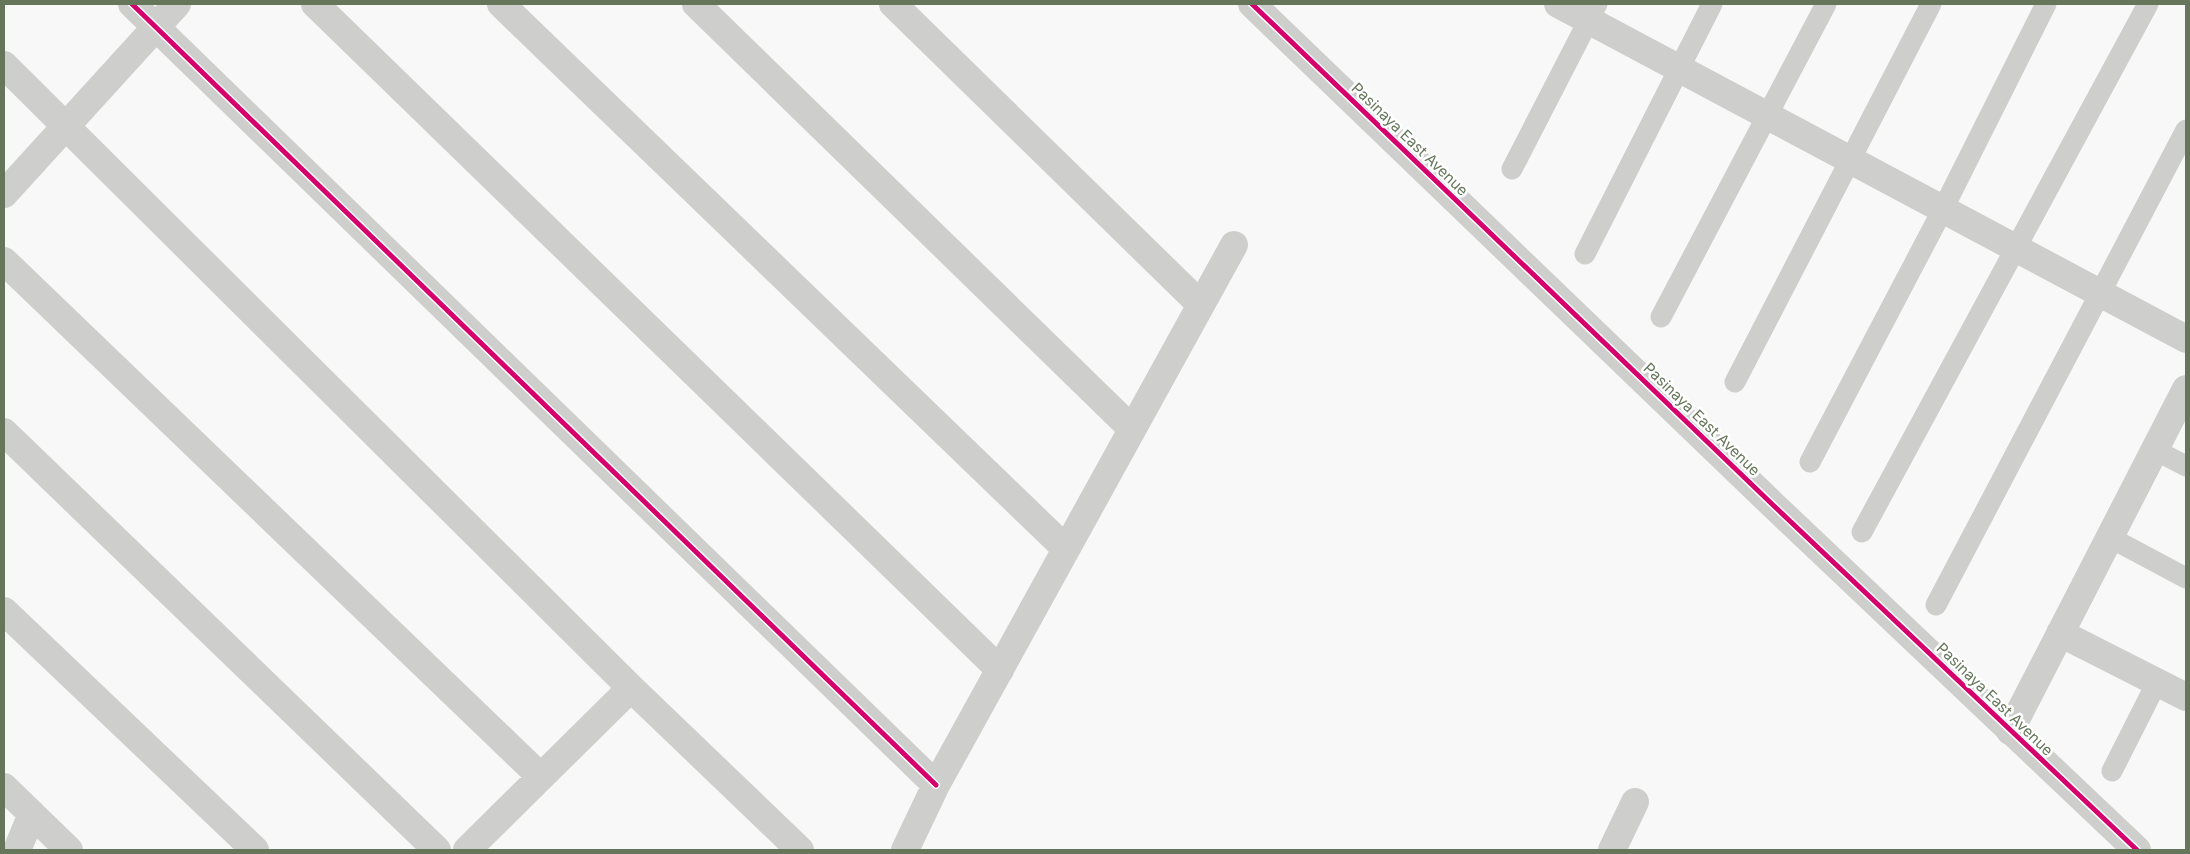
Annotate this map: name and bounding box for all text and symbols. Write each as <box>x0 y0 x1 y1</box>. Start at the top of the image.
street label: Pasinaya East Avenue <box>1348 78 1472 200</box>
street label: Pasinaya East Avenue <box>1640 358 1764 480</box>
street label: Pasinaya East Avenue <box>1933 638 2057 760</box>

